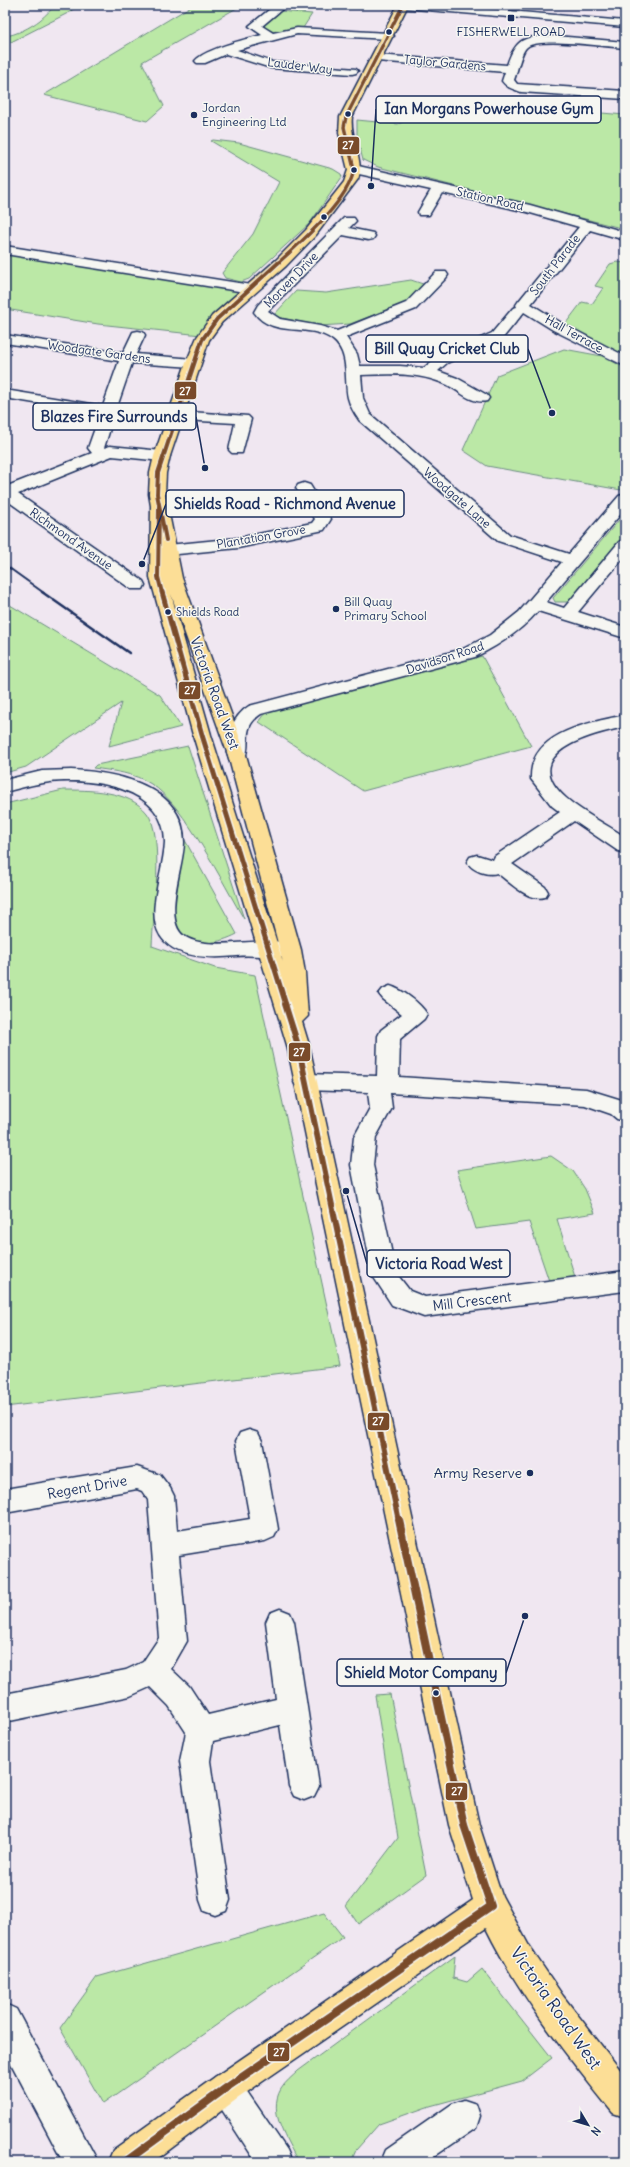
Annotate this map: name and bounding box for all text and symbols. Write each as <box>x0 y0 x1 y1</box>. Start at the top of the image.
marker: FISHERWELL ROAD <box>506 13 516 23</box>
place label: FISHERWELL ROAD <box>457 24 565 39</box>
unlabelled marker <box>384 27 394 37</box>
street label: Taylor Gardens <box>403 51 487 74</box>
street label: Lauder Way <box>267 54 334 77</box>
callout: Ian Morgans Powerhouse Gym <box>376 96 601 123</box>
text: Ian Morgans Powerhouse Gym <box>384 99 594 119</box>
place label: Jordan Engineering Ltd <box>202 100 287 129</box>
unlabelled marker <box>343 109 353 119</box>
marker: Jordan Engineering Ltd <box>189 110 199 120</box>
line badge: 27 <box>337 136 360 155</box>
text: 27 <box>342 138 354 152</box>
unlabelled marker <box>349 165 359 175</box>
street label: Station Road <box>455 183 525 214</box>
unlabelled marker <box>319 212 329 222</box>
street label: South Parade <box>526 231 583 298</box>
street label: Morven Drive <box>260 249 321 311</box>
street label: Hall Terrace <box>542 311 606 356</box>
callout: Bill Quay Cricket Club <box>366 335 528 362</box>
street label: Woodgate Gardens <box>47 337 152 366</box>
text: Bill Quay Cricket Club <box>374 339 520 359</box>
line badge: 27 <box>174 381 197 400</box>
text: 27 <box>179 384 191 398</box>
callout: Blazes Fire Surrounds <box>33 403 196 430</box>
text: Blazes Fire Surrounds <box>40 407 188 426</box>
street label: Woodgate Lane <box>421 464 494 531</box>
callout: Shields Road - Richmond Avenue <box>166 490 404 517</box>
text: Shields Road - Richmond Avenue <box>174 494 396 513</box>
street label: Richmond Avenue <box>27 504 116 573</box>
street label: Plantation Grove <box>215 521 307 552</box>
place label: Bill Quay Primary School <box>344 594 427 623</box>
marker: Bill Quay Primary School <box>331 604 341 614</box>
place label: Shields Road <box>176 605 240 619</box>
marker: Shields Road <box>163 607 173 617</box>
street label: Victoria Road West <box>186 634 244 752</box>
street label: Davidson Road <box>404 638 486 677</box>
line badge: 27 <box>178 681 201 700</box>
text: 27 <box>184 683 196 697</box>
line badge: 27 <box>288 1042 311 1062</box>
text: 27 <box>293 1045 305 1059</box>
callout: Victoria Road West <box>367 1250 510 1277</box>
text: Victoria Road West <box>375 1254 504 1273</box>
street label: Mill Crescent <box>431 1287 513 1315</box>
line badge: 27 <box>367 1412 390 1431</box>
text: 27 <box>372 1414 384 1428</box>
place label: Army Reserve <box>434 1464 522 1482</box>
marker: Army Reserve <box>525 1468 535 1478</box>
street label: Regent Drive <box>46 1471 128 1503</box>
callout: Shield Motor Company <box>337 1659 506 1686</box>
text: Shield Motor Company <box>344 1663 498 1683</box>
unlabelled marker <box>431 1688 441 1698</box>
line badge: 27 <box>445 1782 468 1801</box>
text: 27 <box>451 1784 463 1798</box>
street label: Victoria Road West <box>506 1943 607 2074</box>
line badge: 27 <box>267 2042 290 2062</box>
text: 27 <box>273 2045 285 2059</box>
north arrow <box>568 2105 608 2145</box>
text: N <box>588 2124 604 2138</box>

